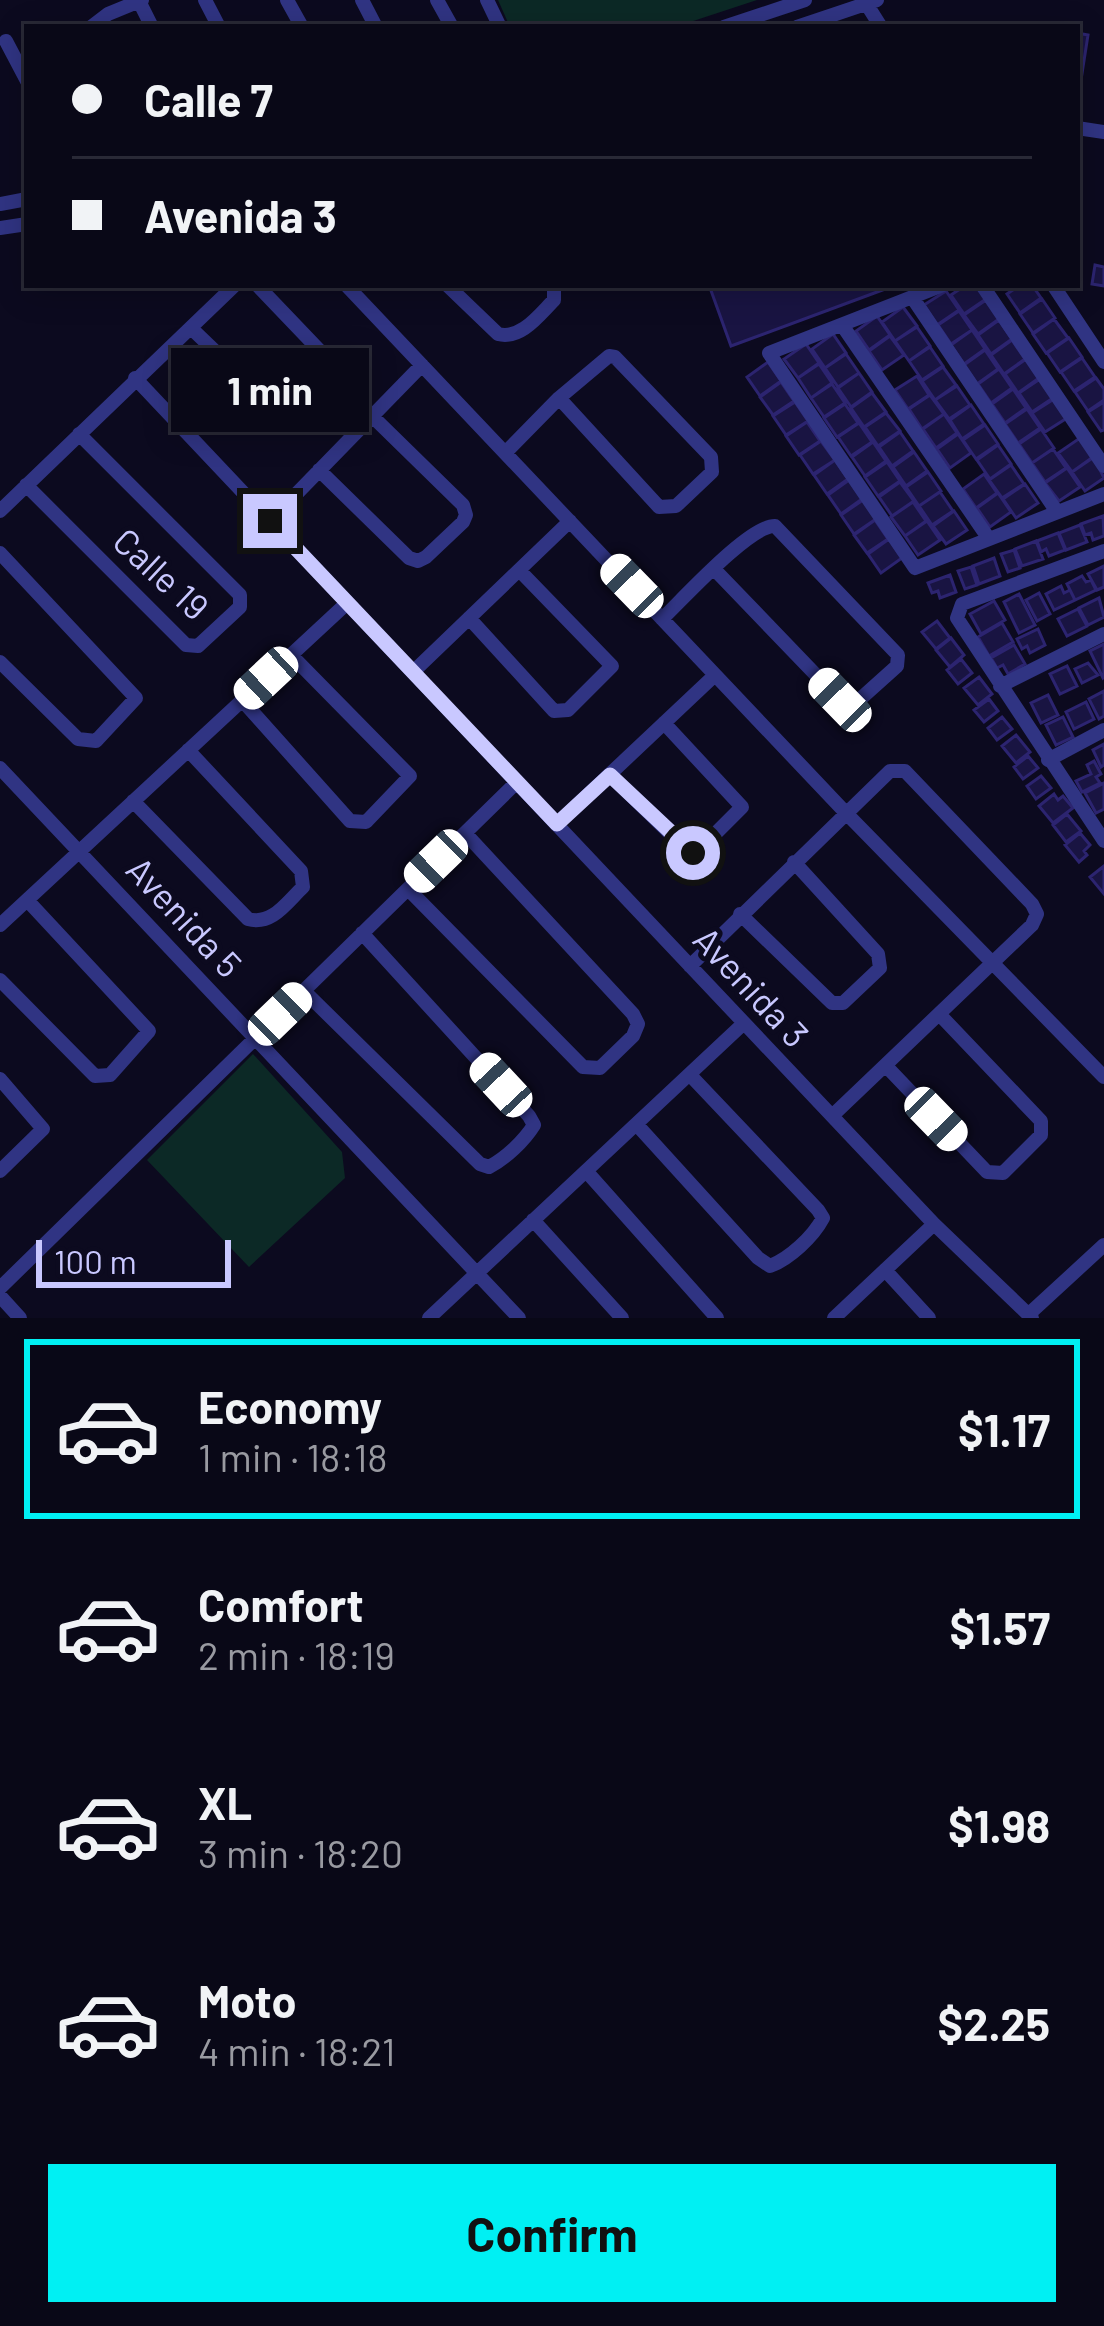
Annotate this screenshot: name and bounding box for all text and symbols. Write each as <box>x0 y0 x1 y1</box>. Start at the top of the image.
text: Calle 7 <box>144 72 273 126</box>
text: Avenida 3 <box>144 188 337 242</box>
callout: 1 min <box>171 347 369 431</box>
text: 1 min <box>227 366 313 413</box>
route end <box>243 494 297 548</box>
street label: Calle 19 <box>106 518 218 628</box>
car <box>594 548 670 624</box>
car <box>227 640 305 716</box>
car <box>802 662 878 738</box>
car <box>398 823 474 899</box>
route start <box>666 826 720 880</box>
street label: Avenida 5 <box>119 847 252 985</box>
street label: Avenida 3 <box>686 917 819 1055</box>
car <box>242 976 318 1052</box>
car <box>463 1046 539 1124</box>
car <box>898 1081 974 1157</box>
scale bar <box>36 1234 231 1287</box>
text: 100 m <box>54 1241 137 1281</box>
icon: car <box>54 1375 162 1483</box>
text: Economy <box>198 1379 382 1433</box>
text: $1.17 <box>958 1402 1050 1456</box>
text: 1 min · 18:18 <box>198 1433 388 1480</box>
icon: car <box>54 1573 162 1681</box>
text: Comfort <box>198 1577 364 1631</box>
text: $1.57 <box>950 1600 1050 1654</box>
text: 2 min · 18:19 <box>198 1631 395 1678</box>
icon: car <box>54 1771 162 1879</box>
text: XL <box>198 1775 252 1829</box>
text: $1.98 <box>948 1798 1050 1852</box>
text: 3 min · 18:20 <box>198 1829 403 1876</box>
icon: car <box>54 1969 162 2077</box>
text: Moto <box>198 1973 296 2027</box>
text: $2.25 <box>937 1996 1050 2050</box>
text: 4 min · 18:21 <box>198 2027 396 2074</box>
button: Confirm <box>48 2164 1056 2302</box>

